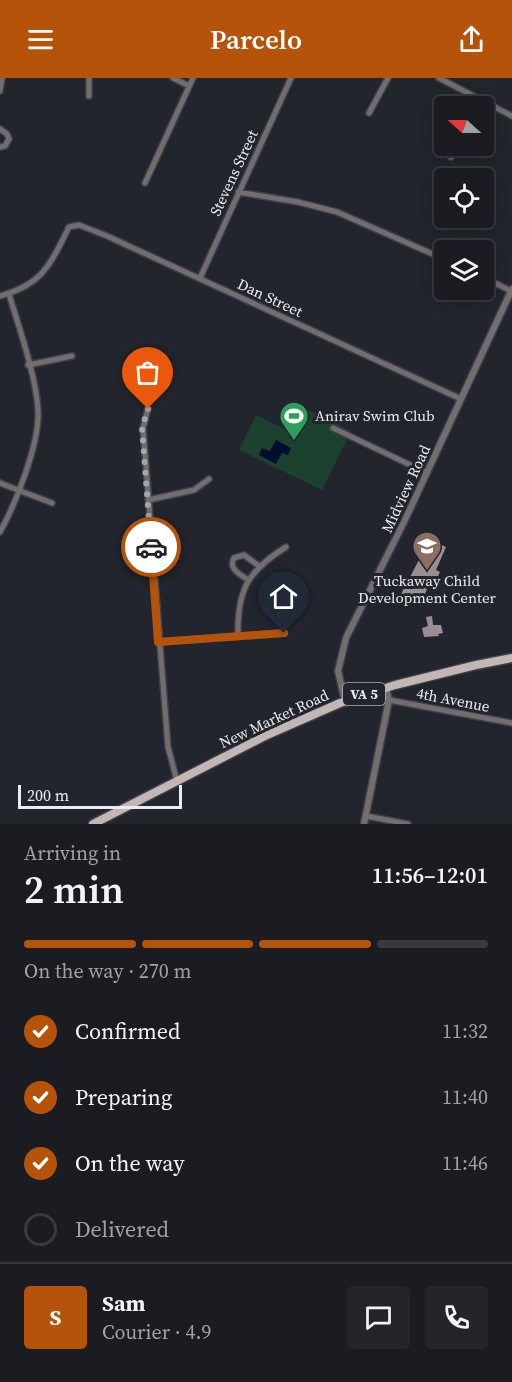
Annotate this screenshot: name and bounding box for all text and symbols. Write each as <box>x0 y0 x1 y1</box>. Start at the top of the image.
text: Parcelo <box>210 21 302 58</box>
icon: menu <box>24 23 57 56</box>
icon: share <box>455 23 488 56</box>
north arrow <box>434 96 494 156</box>
map controls <box>434 96 494 300</box>
street label: Stevens Street <box>204 126 263 219</box>
button: locate <box>434 168 494 228</box>
button: layers <box>434 240 494 300</box>
street label: Dan Street <box>234 273 306 322</box>
pin <box>122 347 173 409</box>
icon: bag <box>131 356 164 389</box>
sports icon: Anirav Swim Club <box>278 400 310 442</box>
place label: Anirav Swim Club <box>315 405 435 426</box>
street label: Midview Road <box>376 441 435 536</box>
courier <box>121 517 181 577</box>
school or university icon: Tuckaway Child Development Center <box>411 530 443 572</box>
icon: car <box>135 531 168 564</box>
place label: Tuckaway Child Development Center <box>358 570 497 608</box>
pin <box>258 571 309 633</box>
icon: home <box>267 580 300 613</box>
street label: 4th Avenue <box>415 682 492 717</box>
road number: VA 5 <box>343 683 385 705</box>
street label: New Market Road <box>216 684 332 753</box>
scale bar <box>18 782 182 810</box>
text: 200 m <box>27 784 69 806</box>
text: Arriving in <box>24 839 121 867</box>
text: 11:56–12:01 <box>372 860 488 890</box>
text: 2 min <box>24 863 124 916</box>
text: On the way · 270 m <box>24 957 191 985</box>
icon: check <box>24 1015 57 1048</box>
text: Confirmed <box>75 1016 180 1046</box>
text: 11:32 <box>442 1017 488 1045</box>
icon: check <box>24 1081 57 1114</box>
text: Preparing <box>75 1082 172 1112</box>
text: 11:40 <box>442 1083 488 1111</box>
icon: check <box>24 1147 57 1180</box>
text: On the way <box>75 1148 184 1178</box>
text: 11:46 <box>442 1149 488 1177</box>
text: Delivered <box>75 1214 169 1244</box>
button: chat <box>347 1286 410 1349</box>
button: phone <box>425 1286 488 1349</box>
text: Sam <box>102 1288 146 1318</box>
text: S <box>50 1302 61 1332</box>
text: Courier · 4.9 <box>102 1318 211 1346</box>

